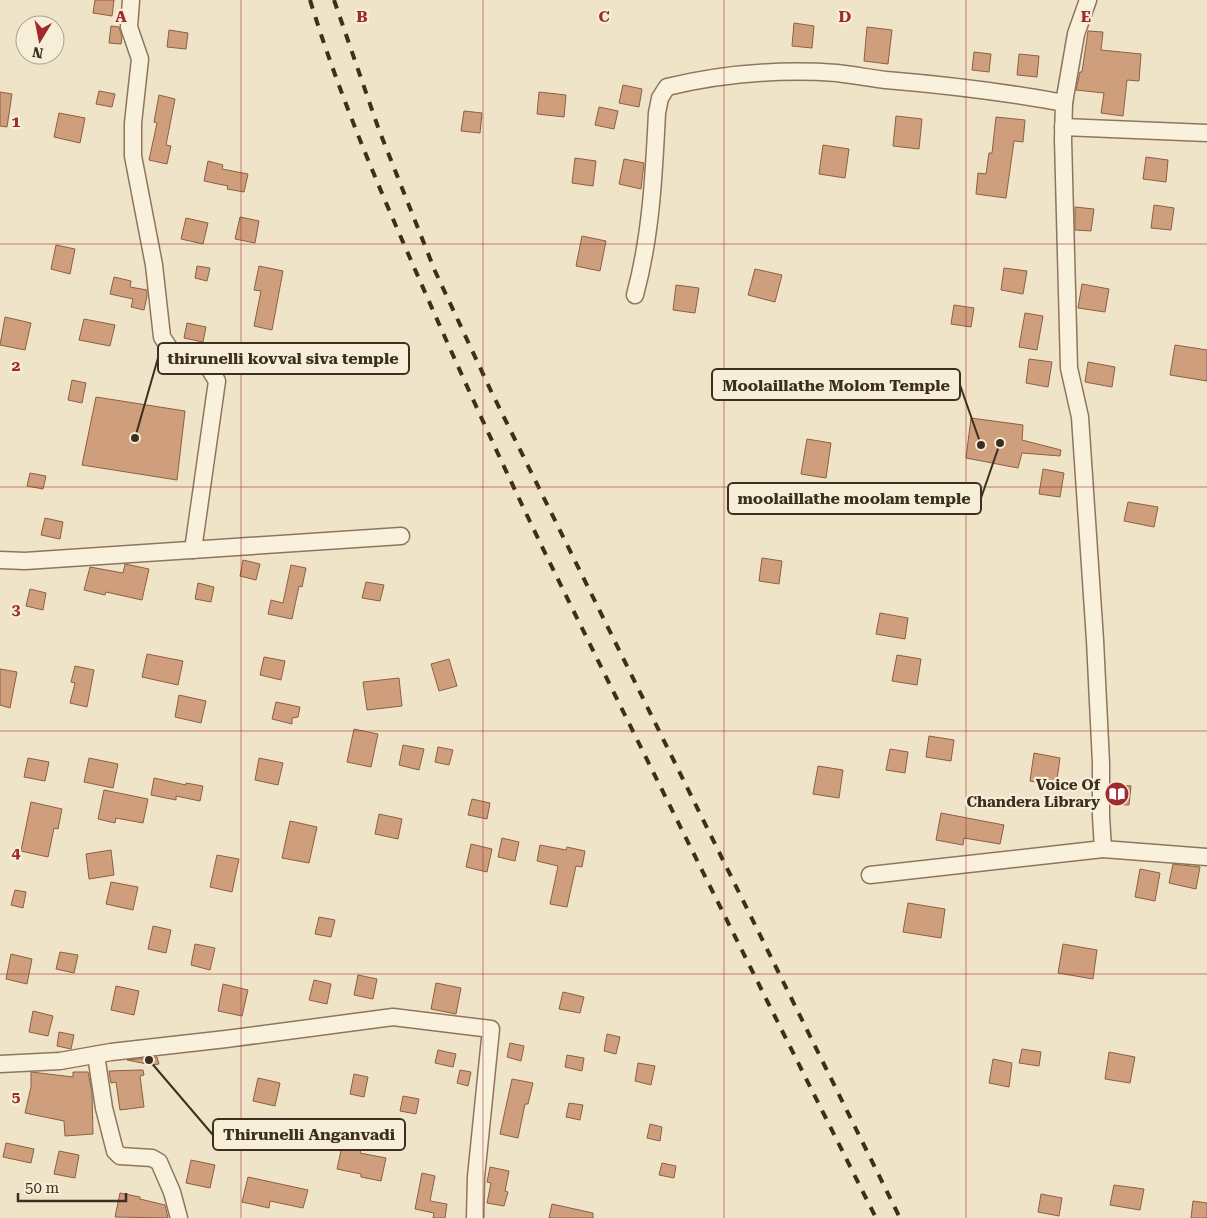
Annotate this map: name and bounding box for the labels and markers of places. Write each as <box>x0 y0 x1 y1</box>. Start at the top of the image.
callout: thirunelli kovval siva temple <box>158 343 409 374</box>
callout: Moolaillathe Molom Temple <box>712 369 960 400</box>
callout: moolaillathe moolam temple <box>728 483 981 514</box>
place label: Voice Of Chandera Library <box>966 776 1101 811</box>
library icon: Voice Of Chandera Library <box>1104 781 1130 807</box>
callout: Thirunelli Anganvadi <box>213 1119 405 1150</box>

